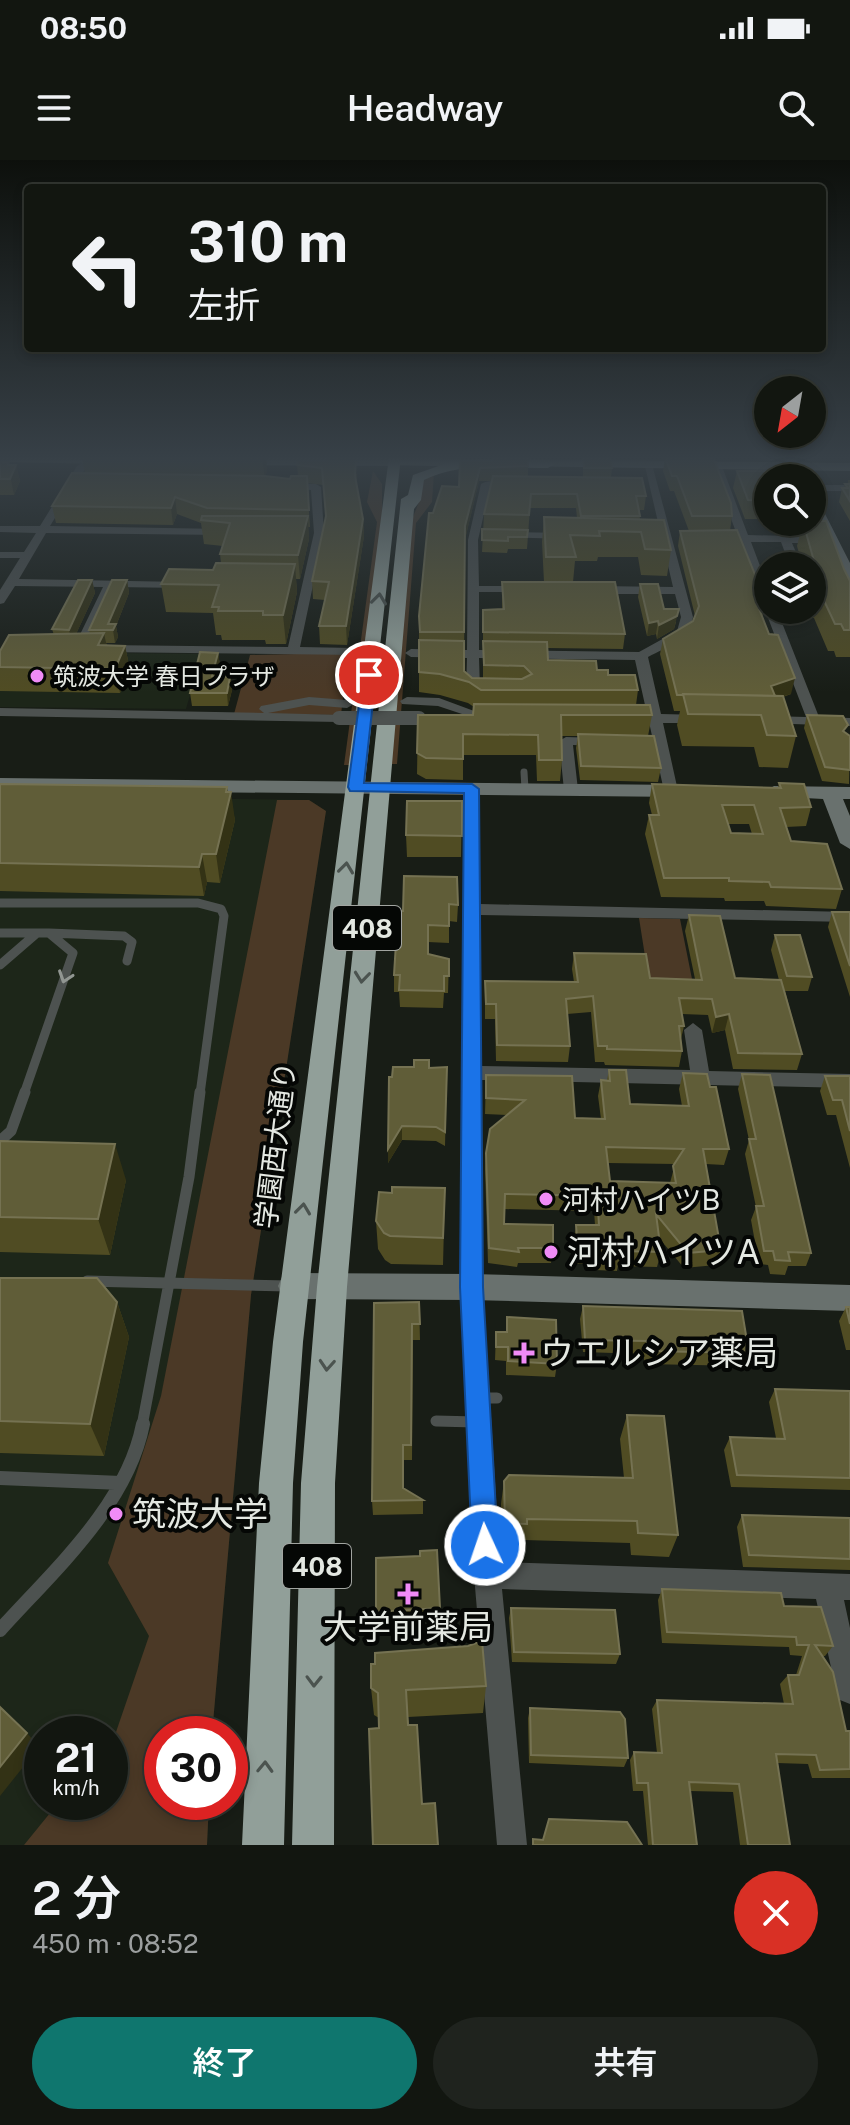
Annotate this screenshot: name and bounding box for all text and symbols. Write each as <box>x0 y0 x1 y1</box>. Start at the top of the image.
text: 08:50 <box>40 10 127 46</box>
icon: menu <box>32 86 76 130</box>
icon: search <box>774 86 818 130</box>
text: Headway <box>347 87 503 129</box>
text: 310 m <box>188 209 348 275</box>
icon: left <box>56 216 160 320</box>
text: 左折 <box>188 284 260 326</box>
north arrow <box>754 376 826 448</box>
map controls <box>754 376 826 624</box>
button: search <box>754 464 826 536</box>
button: layers <box>754 552 826 624</box>
one-way arrow <box>370 592 387 606</box>
pin <box>335 641 403 709</box>
icon: arrive <box>347 653 391 697</box>
place label: 筑波大学 春日プラザ <box>53 662 275 690</box>
marker: 筑波大学 春日プラザ <box>28 667 46 685</box>
one-way arrow <box>337 861 354 875</box>
road number: 408 <box>333 906 401 950</box>
one-way arrow <box>58 969 74 983</box>
one-way arrow <box>354 971 371 984</box>
street label: 学園西大通り <box>248 1060 302 1230</box>
place label: 河村ハイツB <box>562 1183 720 1216</box>
marker: 河村ハイツB <box>537 1190 555 1208</box>
one-way arrow <box>294 1202 311 1215</box>
place label: 河村ハイツA <box>567 1232 760 1272</box>
marker: 河村ハイツA <box>542 1243 560 1261</box>
place label: ウエルシア薬局 <box>540 1333 778 1373</box>
marker: ウエルシア薬局 <box>515 1344 533 1362</box>
one-way arrow <box>318 1359 335 1372</box>
place label: 筑波大学 <box>132 1494 268 1534</box>
position arrow <box>443 1503 527 1587</box>
marker: 筑波大学 <box>107 1505 125 1523</box>
road number: 408 <box>283 1544 351 1588</box>
marker: 大学前薬局 <box>399 1585 417 1603</box>
place label: 大学前薬局 <box>323 1607 493 1647</box>
one-way arrow <box>305 1675 323 1688</box>
speed limit sign: 30 <box>144 1716 248 1820</box>
text: 21 <box>55 1734 97 1781</box>
one-way arrow <box>256 1760 274 1773</box>
text: km/h <box>52 1776 100 1800</box>
text: 2 分 <box>32 1869 121 1926</box>
button: close <box>734 1871 818 1955</box>
text: 450 m · 08:52 <box>32 1928 199 1959</box>
button: 終了 <box>32 2017 417 2109</box>
button: 共有 <box>433 2017 818 2109</box>

